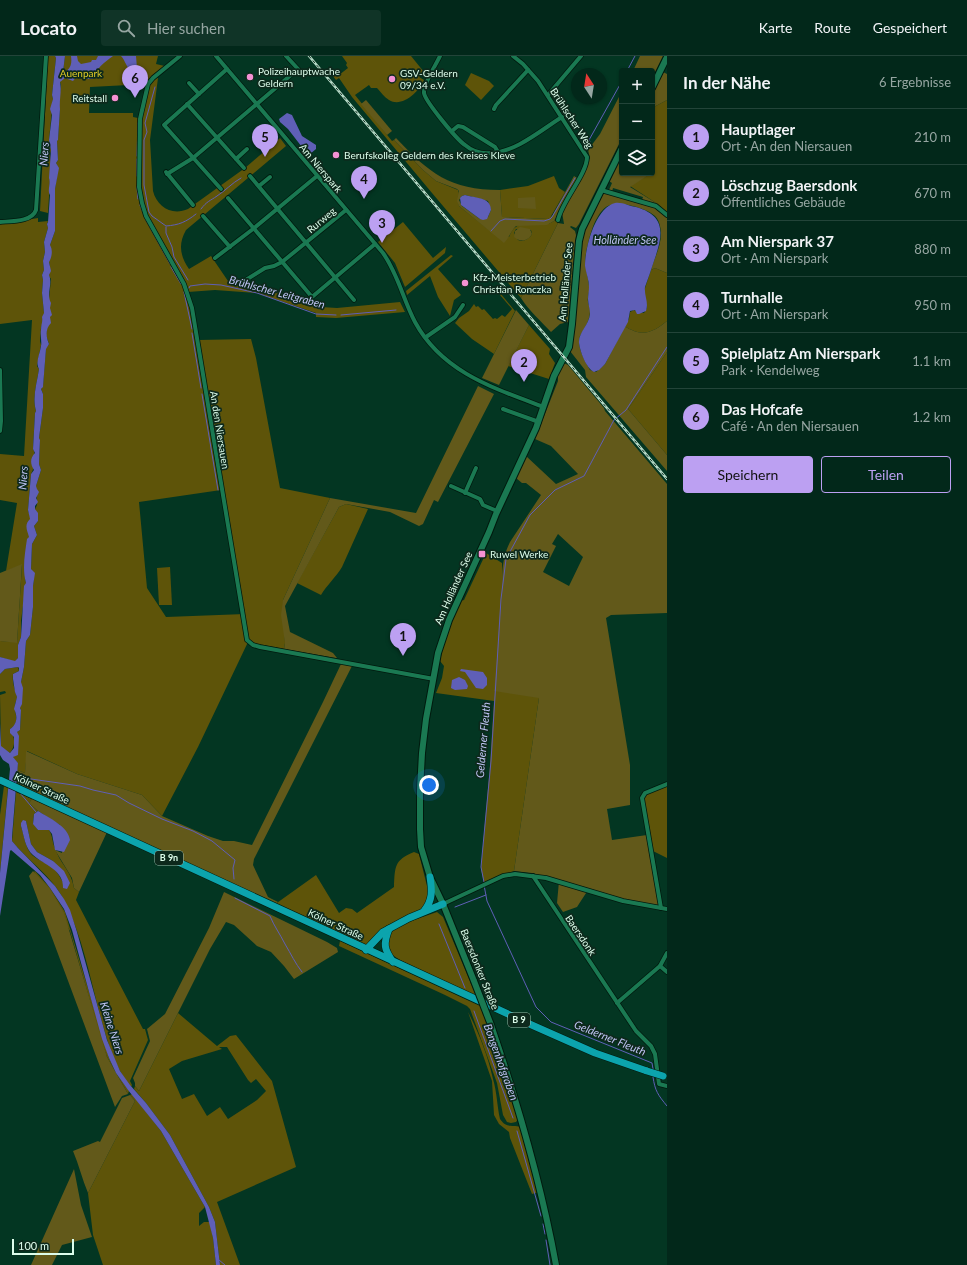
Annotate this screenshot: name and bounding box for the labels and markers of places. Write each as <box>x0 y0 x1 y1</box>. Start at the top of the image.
pin: 6 <box>122 65 148 98</box>
place label: Polizeihauptwache Geldern <box>258 65 340 89</box>
place label: GSV-Geldern 09/34 e.V. <box>400 67 458 91</box>
marker: Polizeihauptwache Geldern <box>245 72 255 82</box>
marker: GSV-Geldern 09/34 e.V. <box>387 74 397 84</box>
place label: Reitstall <box>72 92 107 104</box>
marker: Reitstall <box>110 93 120 103</box>
pin: 5 <box>252 124 278 157</box>
place label: Berufskolleg Geldern des Kreises Kleve <box>344 149 515 161</box>
marker: Berufskolleg Geldern des Kreises Kleve <box>331 150 341 160</box>
pin: 4 <box>351 166 377 199</box>
pin: 3 <box>369 210 395 243</box>
place label: Kfz-Meisterbetrieb Christian Ronczka <box>473 271 556 295</box>
marker: Kfz-Meisterbetrieb Christian Ronczka <box>460 278 470 288</box>
pin: 2 <box>511 349 537 382</box>
place label: Ruwel Werke <box>490 548 548 560</box>
marker: Ruwel Werke <box>477 549 487 559</box>
pin: 1 <box>390 623 416 656</box>

